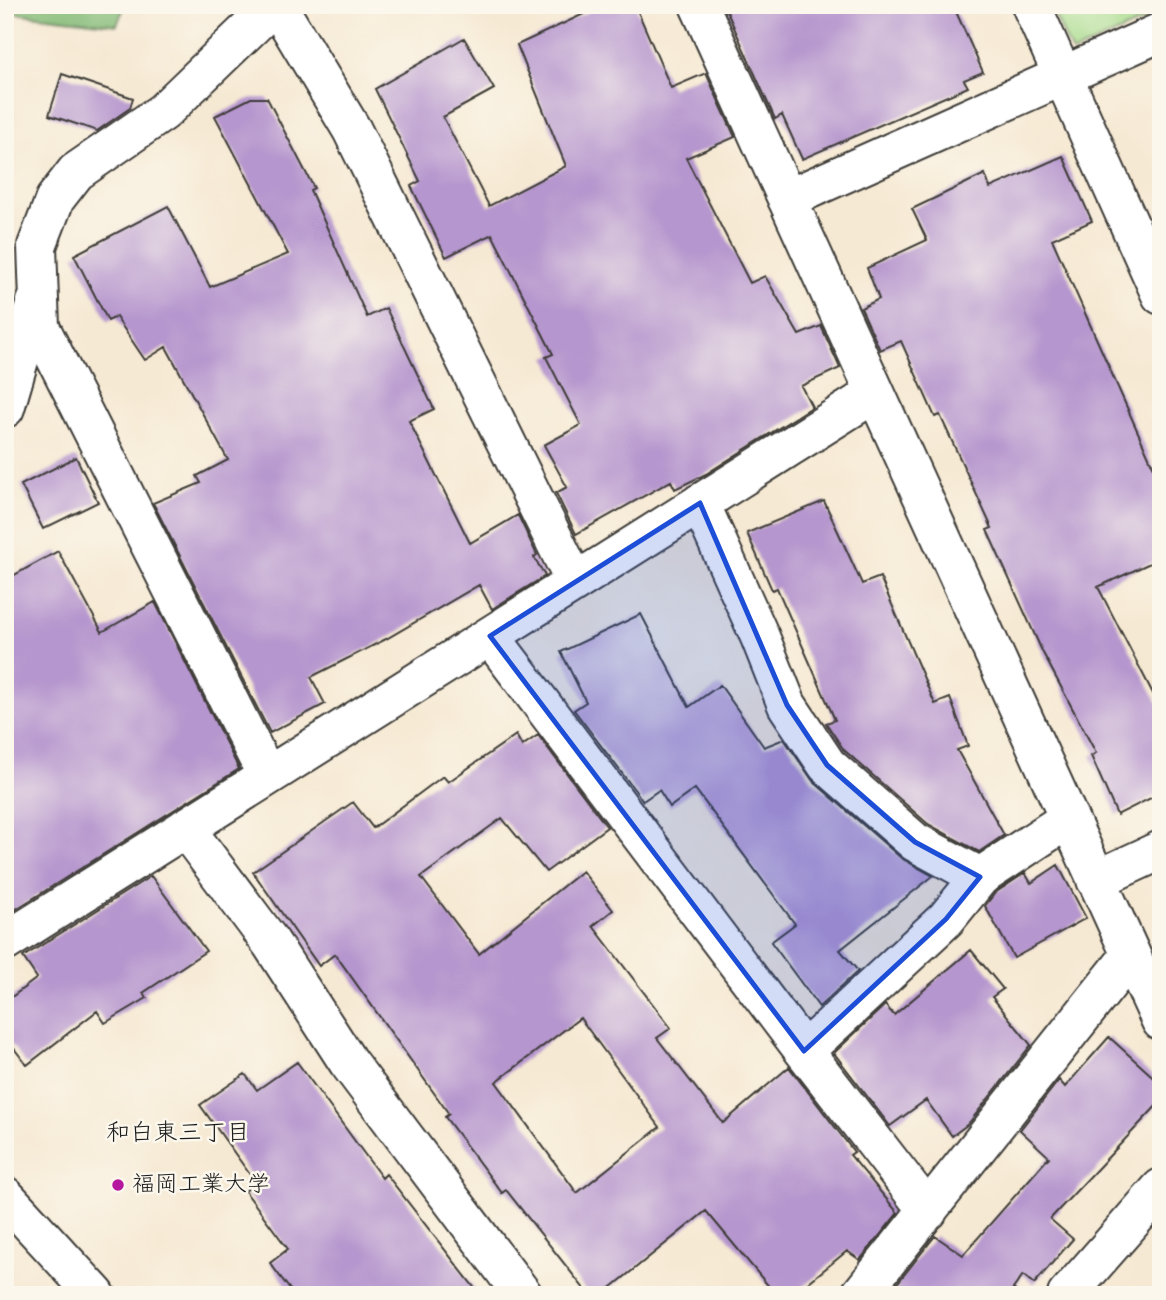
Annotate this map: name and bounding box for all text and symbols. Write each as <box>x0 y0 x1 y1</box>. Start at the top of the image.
district label: 和白東三丁目 <box>106 1118 250 1149</box>
place label: 福岡工業大学 <box>132 1170 270 1200</box>
marker: 福岡工業大学 <box>110 1177 126 1193</box>

